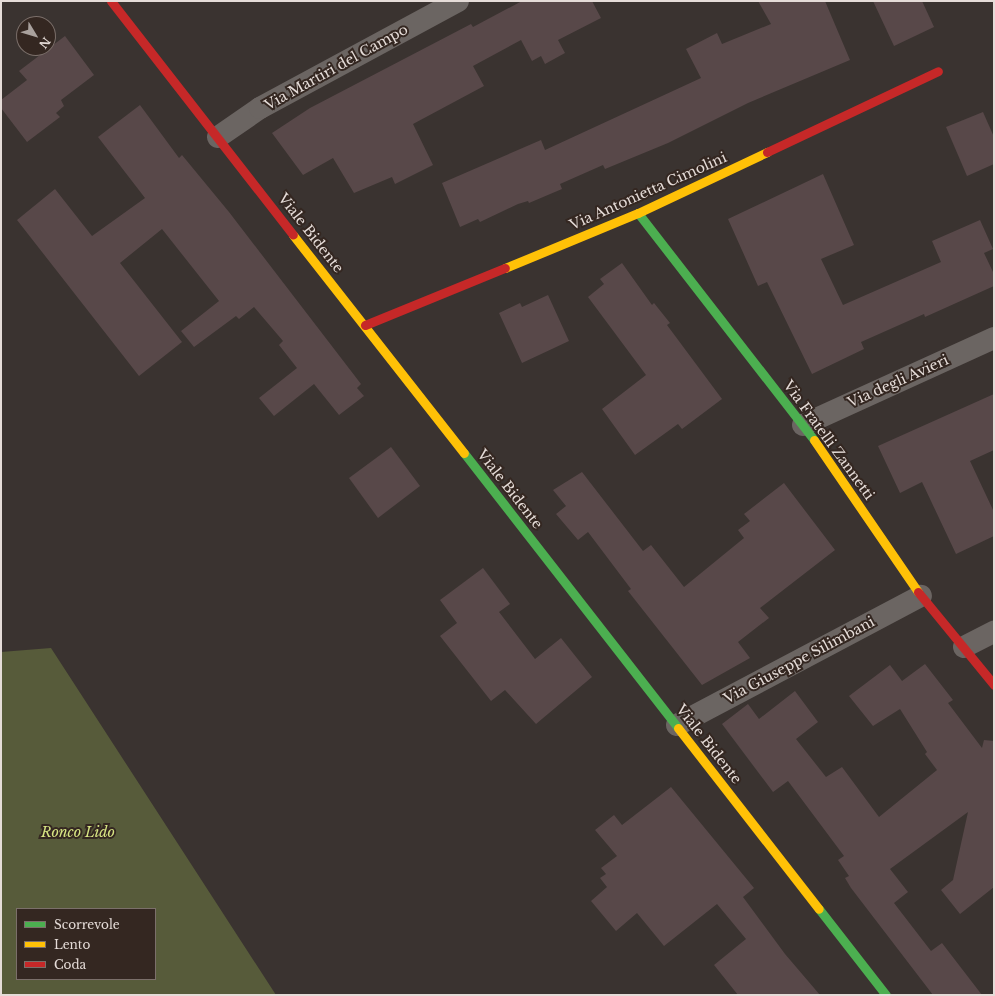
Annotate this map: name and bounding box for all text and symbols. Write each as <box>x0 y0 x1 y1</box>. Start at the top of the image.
north arrow <box>16 16 56 56</box>
street label: Via Martiri del Campo <box>261 21 411 113</box>
text: N <box>36 34 53 51</box>
street label: Via Antonietta Cimolini <box>566 149 730 233</box>
street label: Viale Bidente <box>275 190 347 276</box>
street label: Via degli Avieri <box>845 351 951 411</box>
street label: Via Fratelli Zannetti <box>780 377 878 503</box>
street label: Viale Bidente <box>474 446 546 532</box>
street label: Via Giuseppe Silimbani <box>721 613 877 707</box>
street label: Viale Bidente <box>673 701 745 787</box>
park label: Ronco Lido <box>41 824 115 840</box>
legend <box>16 908 156 980</box>
text: Scorrevole <box>54 917 120 932</box>
text: Lento <box>54 937 90 952</box>
text: Coda <box>54 957 86 972</box>

